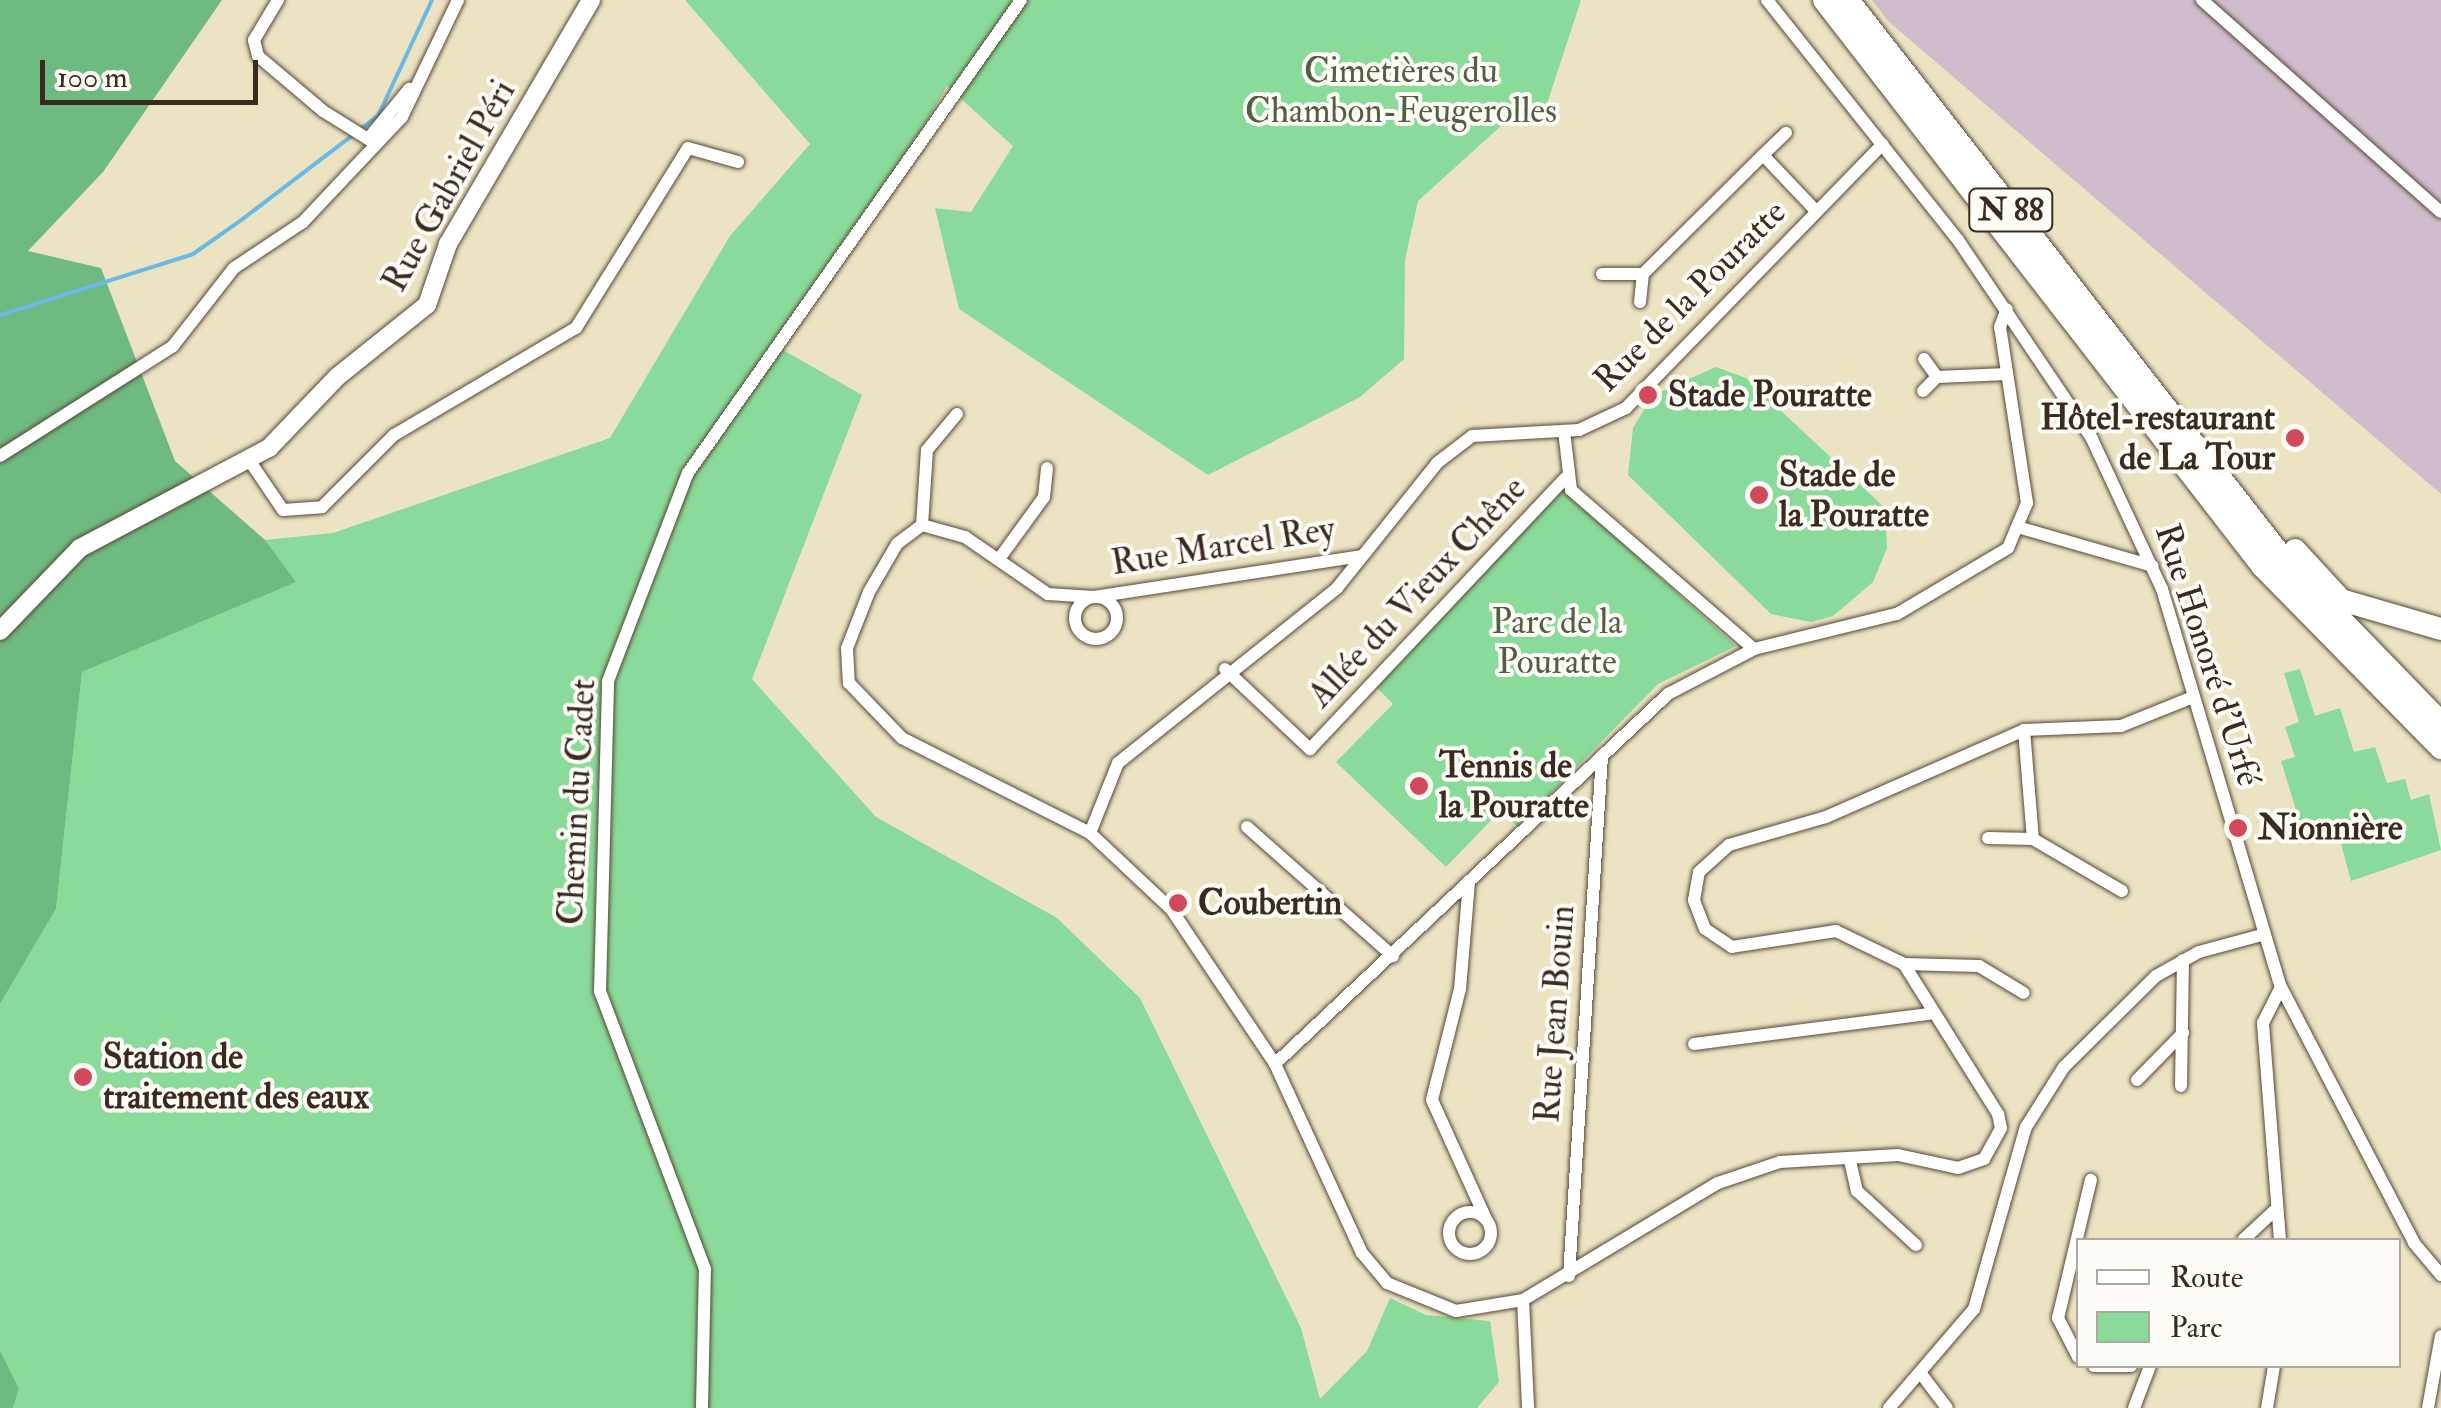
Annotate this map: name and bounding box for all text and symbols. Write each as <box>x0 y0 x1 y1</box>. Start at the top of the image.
scale bar <box>45 40 262 102</box>
park label: Cimetières du Chambon-Feugerolles <box>1245 50 1557 132</box>
text: 100 m <box>57 59 128 96</box>
street label: Rue Gabriel Péri <box>374 73 524 299</box>
road number: N 88 <box>1966 183 2056 237</box>
street label: Rue de la Pouratte <box>1585 191 1795 401</box>
place label: Stade Pouratte <box>1668 374 1872 416</box>
marker: Stade Pouratte <box>1637 384 1659 406</box>
place label: Hôtel-restaurant de La Tour <box>2040 397 2275 479</box>
marker: Hôtel-restaurant de La Tour <box>2284 427 2306 449</box>
place label: Stade de la Pouratte <box>1779 454 1929 536</box>
street label: Allée du Vieux Chêne <box>1299 468 1535 716</box>
marker: Stade de la Pouratte <box>1748 484 1770 506</box>
street label: Rue Marcel Rey <box>1108 508 1338 584</box>
street label: Rue Honoré d'Urfé <box>2146 519 2270 791</box>
park label: Parc de la Pouratte <box>1492 601 1622 683</box>
street label: Chemin du Cadet <box>550 678 604 926</box>
place label: Tennis de la Pouratte <box>1439 745 1589 827</box>
marker: Tennis de la Pouratte <box>1408 775 1430 797</box>
place label: Nionnière <box>2258 807 2403 849</box>
marker: Nionnière <box>2227 817 2249 839</box>
place label: Coubertin <box>1198 882 1342 924</box>
marker: Coubertin <box>1167 892 1189 914</box>
street label: Rue Jean Bouin <box>1526 904 1584 1124</box>
place label: Station de traitement des eaux <box>103 1036 369 1118</box>
marker: Station de traitement des eaux <box>72 1066 94 1088</box>
legend <box>2076 1238 2401 1368</box>
text: Route <box>2170 1259 2243 1296</box>
text: Parc <box>2170 1309 2222 1346</box>

